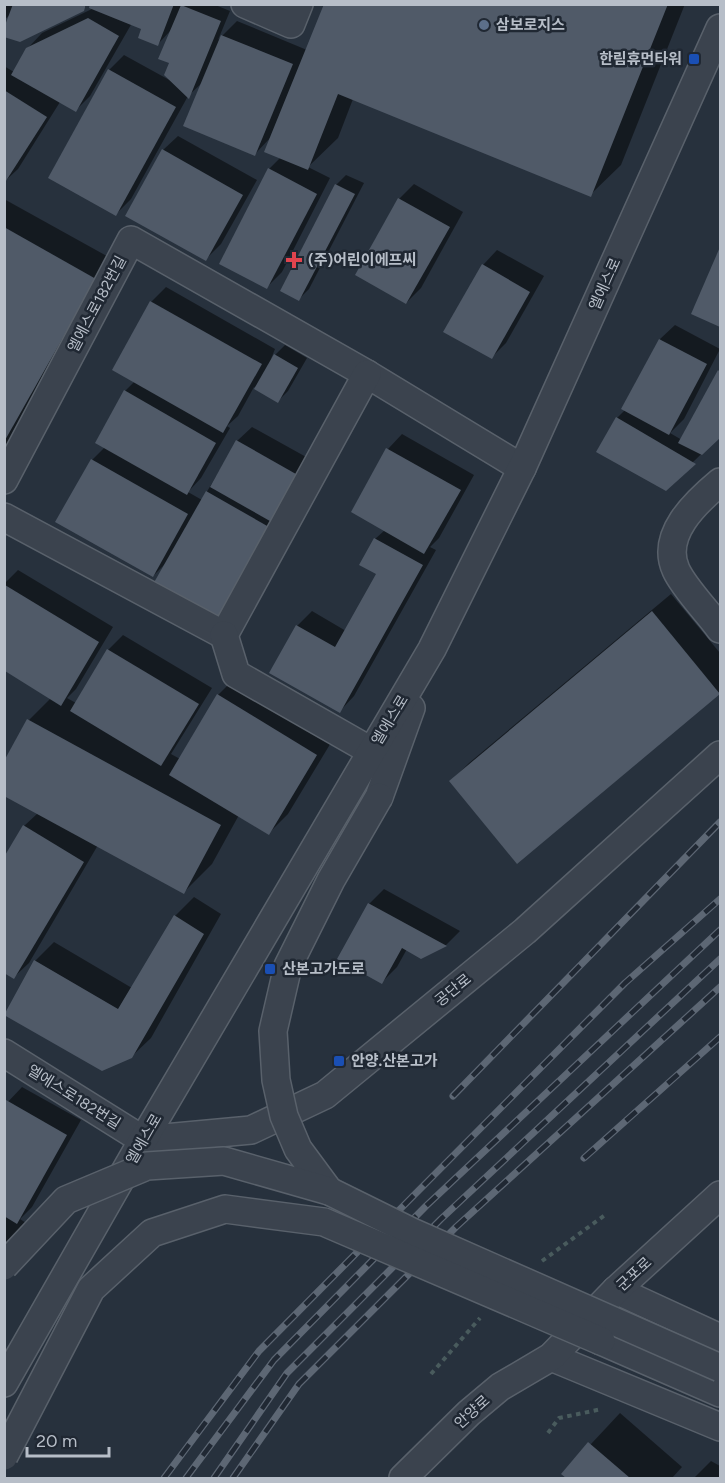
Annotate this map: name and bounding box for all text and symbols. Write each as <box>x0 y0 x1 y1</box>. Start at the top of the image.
place label: 삼보로지스 <box>496 16 565 34</box>
marker: 삼보로지스 <box>477 18 491 32</box>
place label: 한림휴먼타워 <box>599 50 682 68</box>
marker: 한림휴먼타워 <box>687 52 701 66</box>
marker: (주)어린이에프씨 <box>285 251 303 269</box>
place label: (주)어린이에프씨 <box>308 251 416 269</box>
street label: 엘에스로182번길 <box>64 253 130 355</box>
street label: 엘에스로 <box>586 255 624 313</box>
street label: 엘에스로 <box>368 692 412 748</box>
place label: 산본고가도로 <box>282 960 365 978</box>
marker: 산본고가도로 <box>263 962 277 976</box>
street label: 공단로 <box>431 970 475 1010</box>
place label: 안양.산본고가 <box>351 1052 438 1070</box>
marker: 안양.산본고가 <box>332 1054 346 1068</box>
street label: 엘에스로182번길 <box>24 1061 124 1133</box>
street label: 엘에스로 <box>122 1111 166 1167</box>
street label: 군포로 <box>613 1253 655 1295</box>
street label: 안양로 <box>451 1391 493 1433</box>
scale bar <box>27 1420 110 1458</box>
text: 20 m <box>36 1430 77 1452</box>

